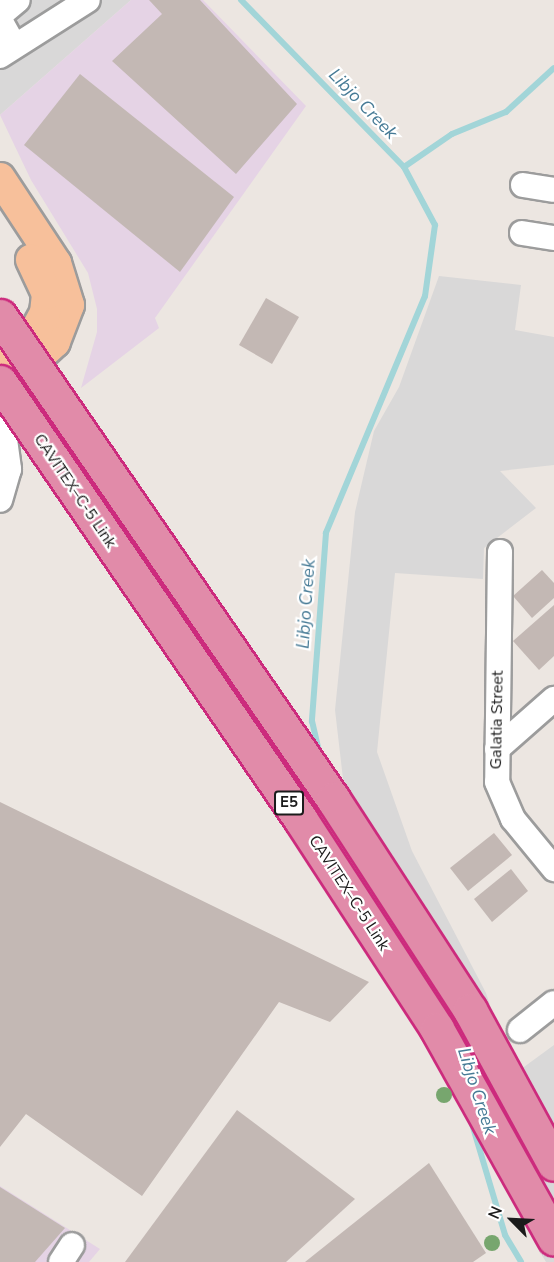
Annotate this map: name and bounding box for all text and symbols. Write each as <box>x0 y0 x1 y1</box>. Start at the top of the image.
water label: Libjo Creek <box>324 64 402 144</box>
street label: CAVITEX–C-5 Link <box>30 430 120 552</box>
water label: Libjo Creek <box>292 558 320 650</box>
street label: Galatia Street <box>487 670 507 770</box>
road number: E5 <box>274 791 304 815</box>
street label: CAVITEX–C-5 Link <box>305 832 393 954</box>
water label: Libjo Creek <box>453 1045 501 1137</box>
north arrow <box>482 1190 542 1250</box>
text: N <box>483 1203 508 1223</box>

